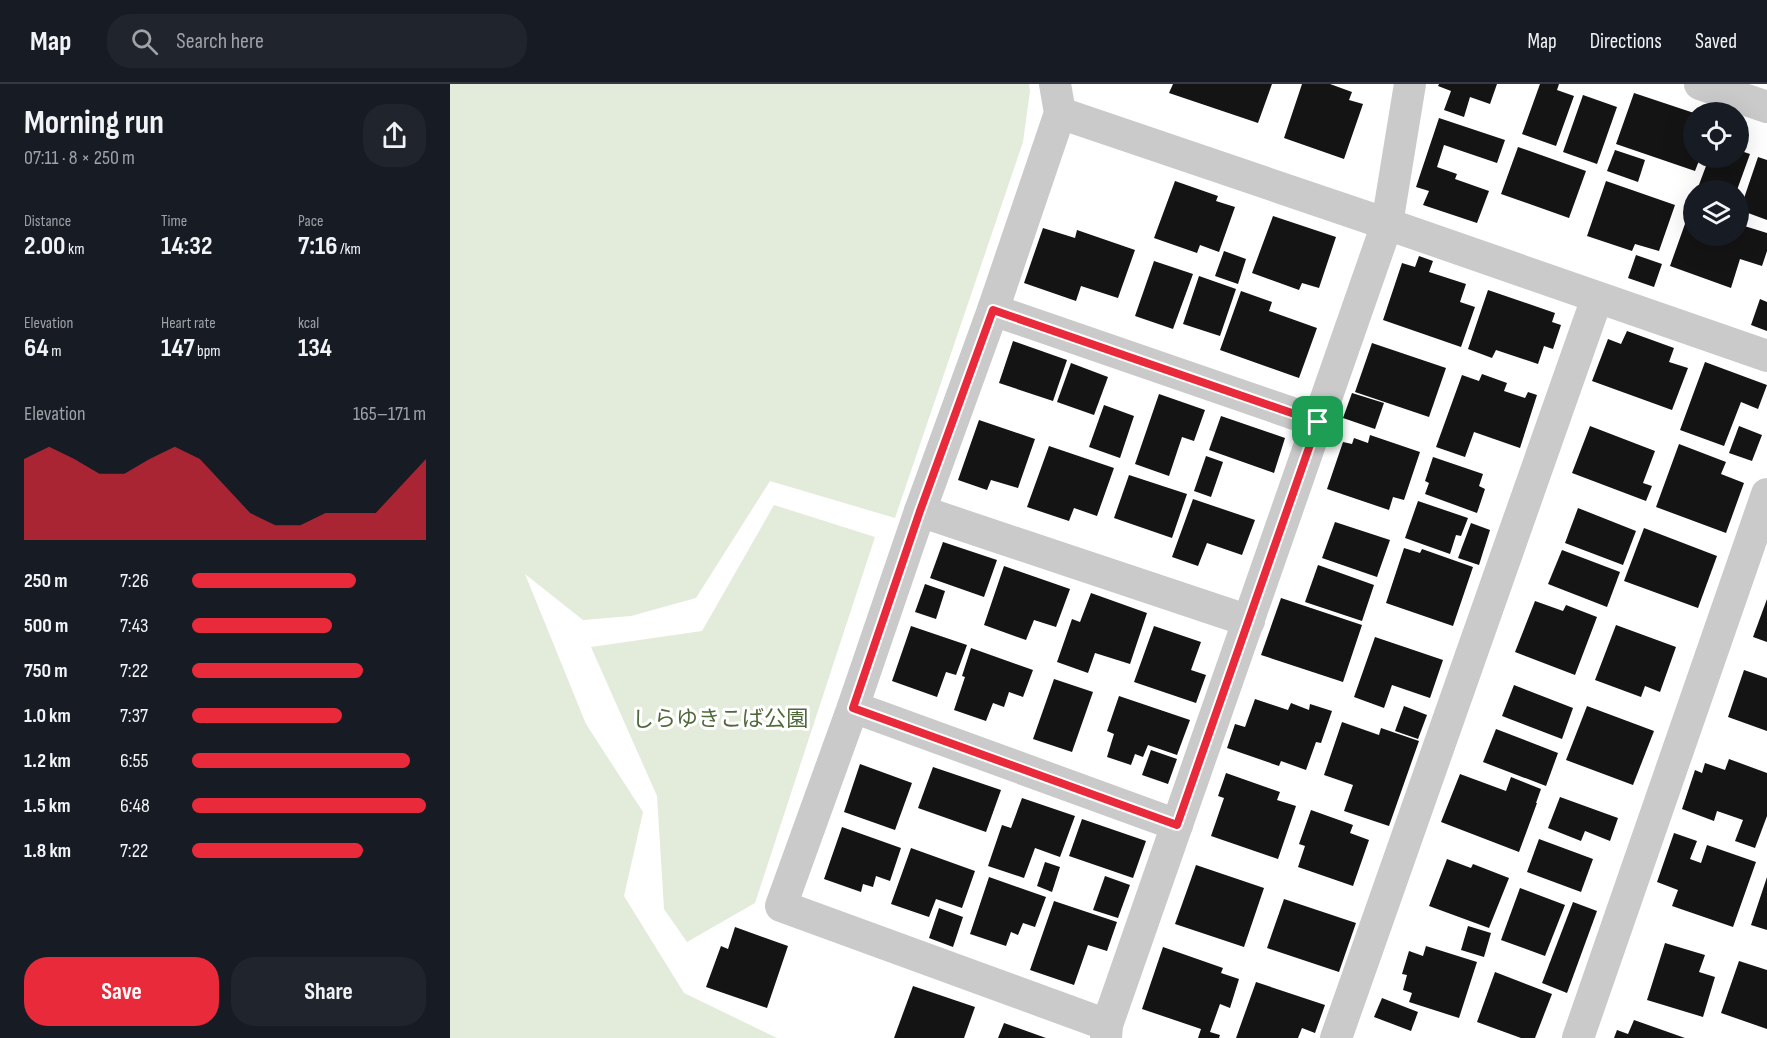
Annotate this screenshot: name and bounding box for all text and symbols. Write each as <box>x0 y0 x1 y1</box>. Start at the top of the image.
search box <box>107 14 527 68</box>
text: Map <box>30 25 71 58</box>
icon: search <box>128 25 161 58</box>
text: Search here <box>176 28 264 55</box>
text: Map <box>1527 29 1557 54</box>
text: Directions <box>1590 29 1662 54</box>
text: Saved <box>1695 29 1737 54</box>
map controls <box>1683 102 1749 246</box>
button: locate <box>1683 102 1749 168</box>
text: Morning run <box>24 103 164 143</box>
button: share <box>363 104 426 167</box>
text: 07:11 · 8 × 250 m <box>24 146 135 170</box>
button: layers <box>1683 180 1749 246</box>
text: Distance <box>24 212 71 231</box>
text: Time <box>161 212 187 231</box>
text: Pace <box>298 212 323 231</box>
text: 2.00 <box>24 231 65 262</box>
text: 14:32 <box>161 231 212 262</box>
text: 7:16 <box>298 231 337 262</box>
text: km <box>65 240 84 259</box>
text: /km <box>337 240 361 259</box>
text: Elevation <box>24 314 73 333</box>
text: Heart rate <box>161 314 216 333</box>
text: kcal <box>298 314 319 333</box>
text: 64 <box>24 333 49 364</box>
text: 147 <box>161 333 195 364</box>
text: 134 <box>298 333 332 364</box>
text: m <box>49 342 61 361</box>
text: bpm <box>195 342 221 361</box>
pin <box>1292 396 1343 447</box>
text: Elevation <box>24 402 86 426</box>
text: 165–171 m <box>353 402 426 426</box>
icon: arrive <box>1301 405 1334 438</box>
text: 250 m <box>24 569 67 593</box>
text: 7:26 <box>120 569 149 593</box>
text: 500 m <box>24 614 68 638</box>
text: 7:43 <box>120 614 148 638</box>
text: 750 m <box>24 659 67 683</box>
text: 7:22 <box>120 659 148 683</box>
text: 1.0 km <box>24 704 71 728</box>
text: 7:37 <box>120 704 148 728</box>
park label: しらゆきこば公園 <box>632 706 808 733</box>
text: 1.2 km <box>24 749 71 773</box>
text: 6:55 <box>120 749 149 773</box>
text: 1.5 km <box>24 794 70 818</box>
text: 6:48 <box>120 794 150 818</box>
text: 1.8 km <box>24 839 71 863</box>
text: 7:22 <box>120 839 148 863</box>
button: Save <box>24 957 219 1026</box>
button: Share <box>231 957 426 1026</box>

